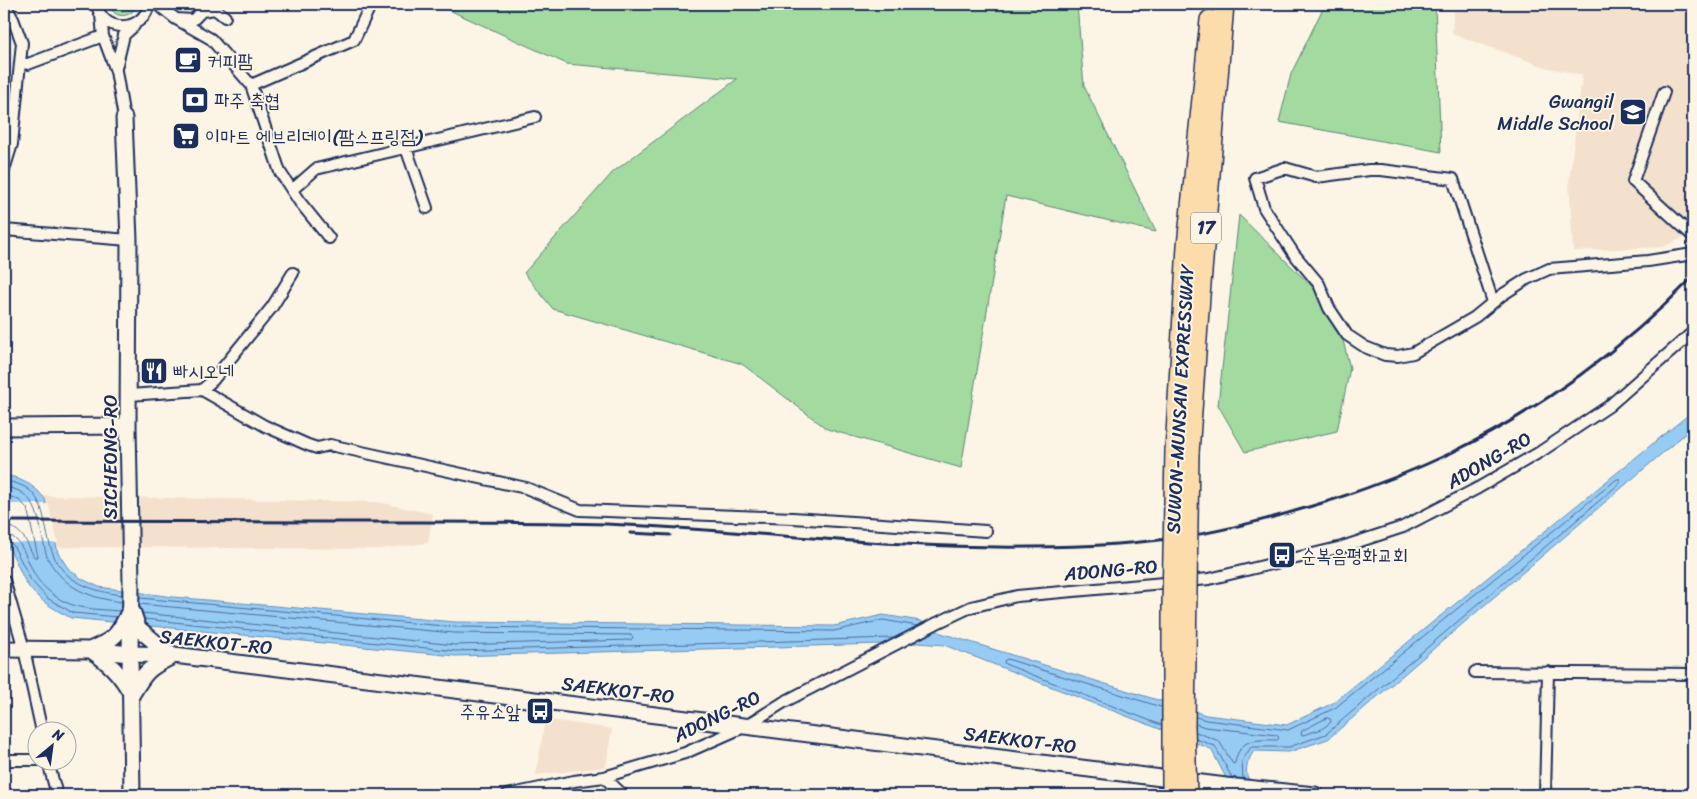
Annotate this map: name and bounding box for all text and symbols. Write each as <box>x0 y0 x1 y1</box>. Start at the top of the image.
place label: 커피팜 <box>207 44 253 77</box>
cafe icon: 커피팜 <box>173 45 203 75</box>
place label: 파주 축협 <box>214 84 280 117</box>
bank icon: 파주 축협 <box>180 85 210 115</box>
place label: Gwangil Middle School <box>1497 85 1615 140</box>
school or university icon: Gwangil Middle School <box>1618 97 1648 127</box>
place label: 이마트 에브리데이(팜스프링점) <box>205 120 423 153</box>
supermarket icon: 이마트 에브리데이(팜스프링점) <box>171 121 201 151</box>
road number: 17 <box>1191 212 1221 244</box>
street label: SUWON-MUNSAN EXPRESSWAY <box>1156 262 1204 535</box>
place label: 빠시오네 <box>173 355 234 388</box>
restaurant icon: 빠시오네 <box>139 356 169 386</box>
street label: SICHEONG-RO <box>94 394 127 520</box>
street label: ADONG-RO <box>1439 422 1538 498</box>
place label: 순복음평화교회 <box>1301 539 1408 572</box>
bus stop icon: 순복음평화교회 <box>1267 540 1297 570</box>
street label: ADONG-RO <box>1062 549 1159 591</box>
street label: SAEKKOT-RO <box>158 620 274 664</box>
street label: SAEKKOT-RO <box>560 667 676 713</box>
street label: ADONG-RO <box>667 681 766 752</box>
place label: 주유소앞 <box>460 695 521 728</box>
bus stop icon: 주유소앞 <box>525 696 555 726</box>
street label: SAEKKOT-RO <box>962 717 1078 763</box>
text: N <box>47 721 69 748</box>
north arrow <box>28 722 78 772</box>

